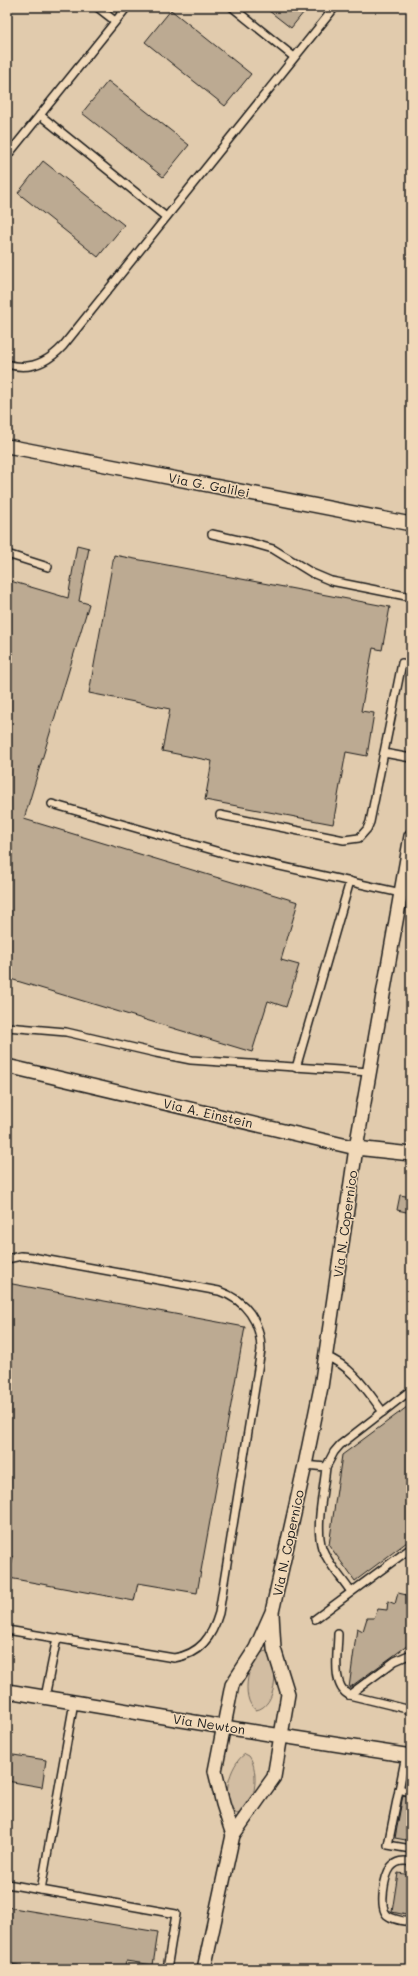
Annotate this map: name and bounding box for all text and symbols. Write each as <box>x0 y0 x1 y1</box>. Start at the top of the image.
street label: Via G. Galilei <box>167 468 251 501</box>
street label: Via A. Einstein <box>162 1094 255 1131</box>
street label: Via N. Copernico <box>329 1169 360 1279</box>
street label: Via N. Copernico <box>268 1488 307 1598</box>
street label: Via Newton <box>172 1709 246 1738</box>

